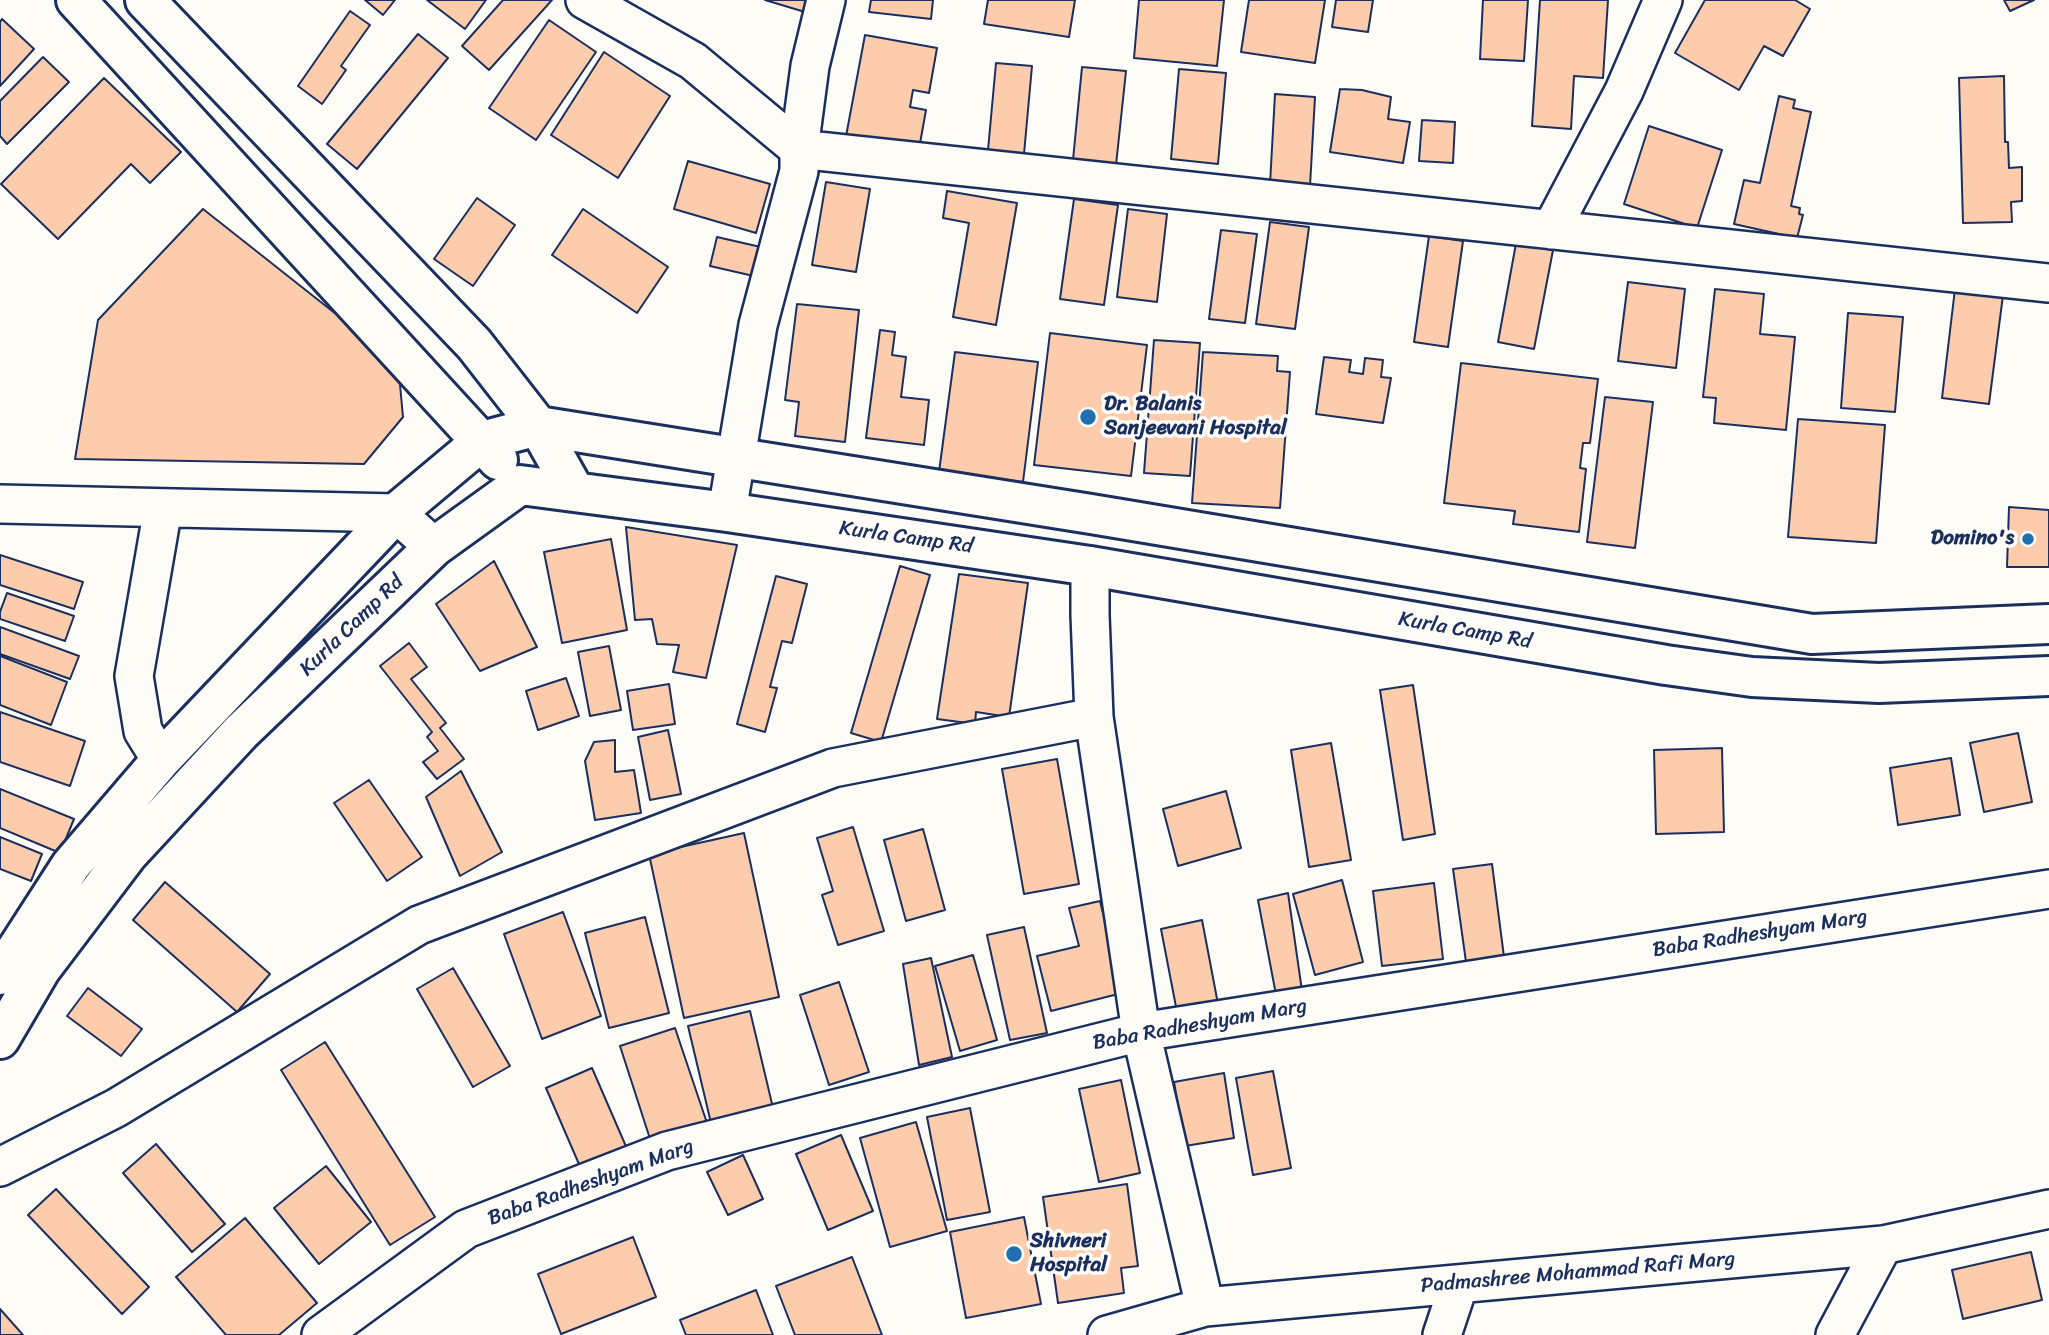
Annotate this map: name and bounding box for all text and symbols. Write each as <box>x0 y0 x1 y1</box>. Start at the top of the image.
place label: Dr. Balanis Sanjeevani Hospital <box>1104 392 1287 442</box>
marker: Dr. Balanis Sanjeevani Hospital <box>1078 407 1098 427</box>
street label: Kurla Camp Rd <box>838 516 974 560</box>
place label: Domino's <box>1931 526 2014 552</box>
marker: Domino's <box>2020 531 2036 547</box>
street label: Kurla Camp Rd <box>295 570 409 682</box>
street label: Kurla Camp Rd <box>1396 607 1534 655</box>
street label: Baba Radheshyam Marg <box>1651 905 1869 963</box>
street label: Baba Radheshyam Marg <box>1091 994 1309 1056</box>
street label: Baba Radheshyam Marg <box>485 1134 697 1232</box>
place label: Shivneri Hospital <box>1030 1229 1107 1279</box>
marker: Shivneri Hospital <box>1004 1244 1024 1264</box>
street label: Padmashree Mohammad Rafi Marg <box>1420 1247 1736 1299</box>

